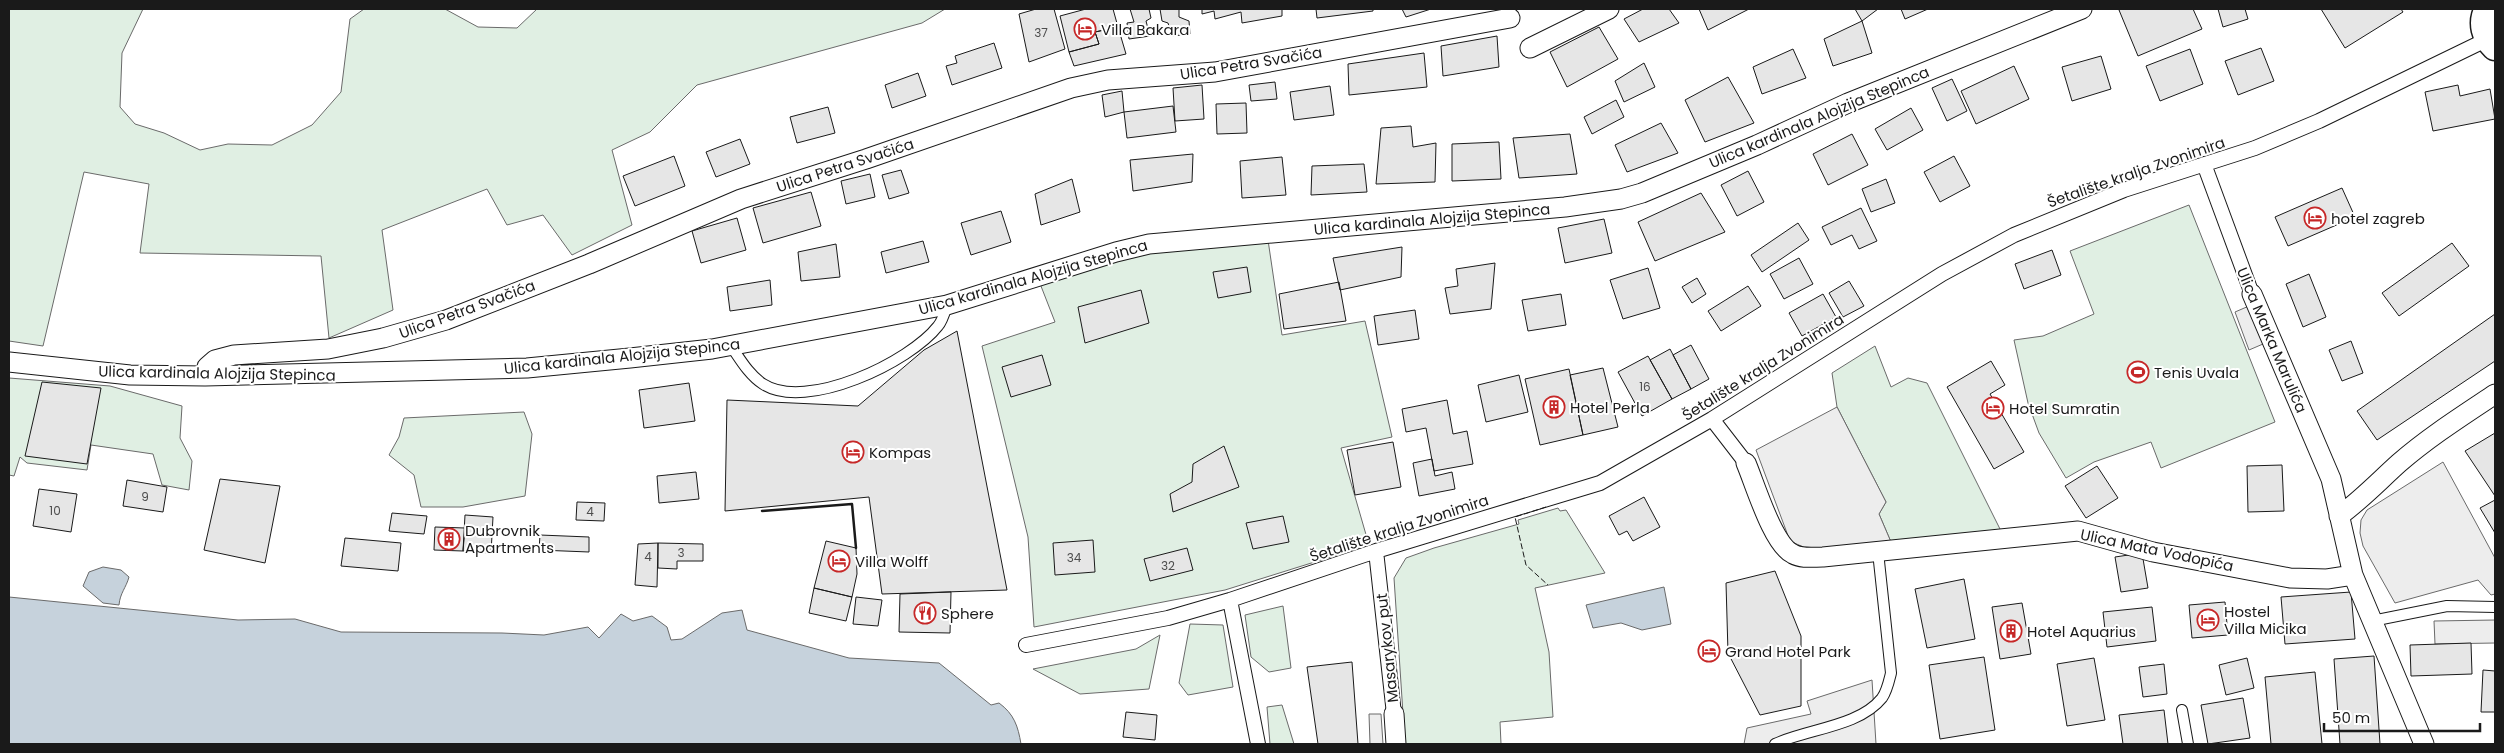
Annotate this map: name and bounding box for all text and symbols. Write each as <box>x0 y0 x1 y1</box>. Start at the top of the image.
hotel icon: Villa Bakara <box>1073 17 1097 41</box>
place label: Villa Bakara <box>1101 19 1189 40</box>
house number: 37 <box>1034 24 1048 41</box>
street label: Ulica Petra Svačića <box>1179 41 1323 85</box>
street label: Ulica kardinala Alojzija Stepinca <box>1706 61 1932 173</box>
street label: Šetalište kralja Zvonimira <box>2044 132 2228 212</box>
street label: Ulica Petra Svačića <box>774 133 916 197</box>
street label: Ulica kardinala Alojzija Stepinca <box>1313 198 1551 240</box>
hotel icon: hotel zagreb <box>2303 206 2327 230</box>
place label: hotel zagreb <box>2331 208 2425 229</box>
street label: Ulica kardinala Alojzija Stepinca <box>916 234 1150 320</box>
street label: Ulica Marka Marulića <box>2232 264 2312 416</box>
street label: Ulica Petra Svačića <box>396 275 538 343</box>
street label: Šetalište kralja Zvonimira <box>1678 309 1848 425</box>
street label: Ulica kardinala Alojzija Stepinca <box>503 333 741 379</box>
street label: Ulica kardinala Alojzija Stepinca <box>98 360 336 386</box>
sports icon: Tenis Uvala <box>2126 360 2150 384</box>
place label: Tenis Uvala <box>2154 362 2239 383</box>
house number: 16 <box>1639 378 1651 395</box>
building icon: Hotel Perla <box>1542 395 1566 419</box>
hotel icon: Hotel Sumratin <box>1981 396 2005 420</box>
place label: Hotel Perla <box>1570 397 1650 418</box>
place label: Hotel Sumratin <box>2009 398 2120 419</box>
hotel icon: Kompas <box>841 440 865 464</box>
place label: Kompas <box>869 442 931 463</box>
house number: 9 <box>141 488 149 505</box>
street label: Šetalište kralja Zvonimira <box>1307 489 1491 567</box>
house number: 10 <box>49 502 61 519</box>
house number: 4 <box>586 503 594 520</box>
place label: Dubrovnik Apartments <box>465 520 554 558</box>
street label: Ulica Mata Vodopića <box>2079 524 2235 576</box>
building icon: Dubrovnik Apartments <box>437 527 461 551</box>
house number: 3 <box>677 544 685 561</box>
house number: 4 <box>644 548 652 565</box>
hotel icon: Villa Wolff <box>827 549 851 573</box>
house number: 34 <box>1067 549 1082 566</box>
place label: Villa Wolff <box>855 551 928 572</box>
house number: 32 <box>1161 557 1175 574</box>
street label: Masarykov put <box>1371 592 1403 704</box>
restaurant icon: Sphere <box>913 601 937 625</box>
place label: Hostel Villa Micika <box>2224 601 2307 639</box>
place label: Sphere <box>941 603 994 624</box>
hotel icon: Hostel Villa Micika <box>2196 608 2220 632</box>
building icon: Hotel Aquarius <box>1999 619 2023 643</box>
place label: Hotel Aquarius <box>2027 621 2136 642</box>
hotel icon: Grand Hotel Park <box>1697 639 1721 663</box>
place label: Grand Hotel Park <box>1725 641 1851 662</box>
scale bar <box>2324 700 2480 732</box>
text: 50 m <box>2332 707 2370 728</box>

